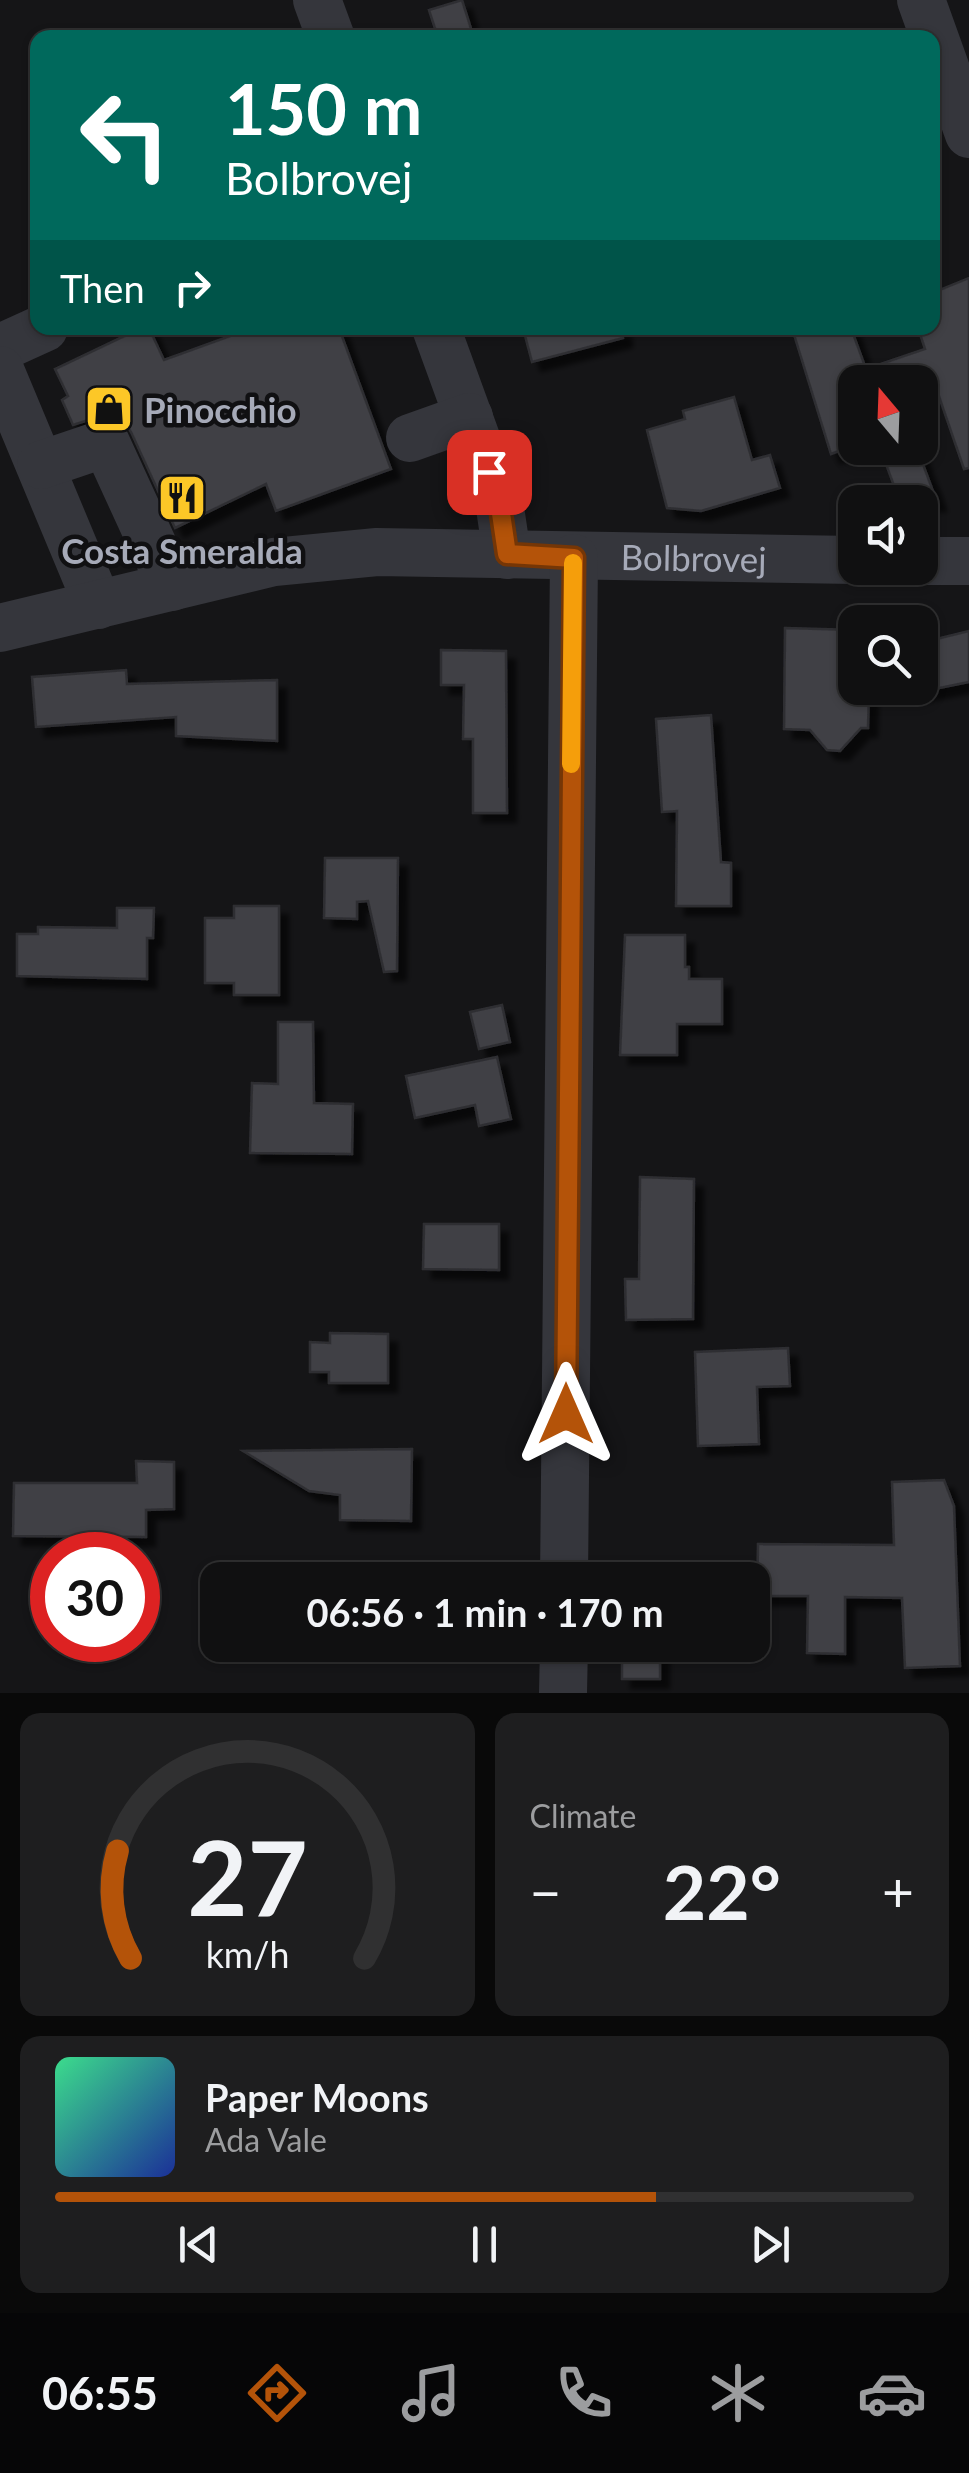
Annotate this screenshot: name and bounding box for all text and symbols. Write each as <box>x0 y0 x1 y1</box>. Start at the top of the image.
text: 150 m <box>225 66 422 150</box>
icon: left <box>60 70 190 200</box>
text: Bolbrovej <box>225 151 413 205</box>
icon: right <box>165 260 220 315</box>
text: Then <box>60 265 145 311</box>
north arrow <box>838 365 938 465</box>
map controls <box>838 365 938 705</box>
shop icon: Pinocchio <box>83 383 135 435</box>
place label: Pinocchio <box>144 388 297 430</box>
pin <box>447 430 532 515</box>
icon: arrive <box>462 445 517 500</box>
restaurant icon: Costa Smeralda <box>156 472 208 524</box>
button: sound <box>838 485 938 585</box>
place label: Costa Smeralda <box>61 529 303 571</box>
street label: Bolbrovej <box>620 535 767 580</box>
button: search <box>838 605 938 705</box>
position arrow <box>514 1362 618 1466</box>
speed limit sign: 30 <box>30 1532 160 1662</box>
text: 06:56 · 1 min · 170 m <box>306 1589 664 1635</box>
text: Climate <box>530 1796 636 1835</box>
text: 27 <box>187 1813 308 1938</box>
text: 22° <box>663 1846 781 1936</box>
text: − <box>530 1858 561 1924</box>
text: + <box>882 1858 914 1924</box>
text: km/h <box>205 1933 289 1976</box>
text: Paper Moons <box>205 2074 429 2120</box>
text: Ada Vale <box>205 2120 327 2159</box>
icon: previous <box>171 2217 226 2272</box>
icon: pause <box>457 2217 512 2272</box>
icon: next <box>743 2217 798 2272</box>
icon: directions <box>242 2358 312 2428</box>
icon: music <box>396 2358 466 2428</box>
icon: phone <box>549 2358 619 2428</box>
icon: climate <box>703 2358 773 2428</box>
icon: car <box>857 2358 927 2428</box>
text: 06:55 <box>42 2366 158 2420</box>

